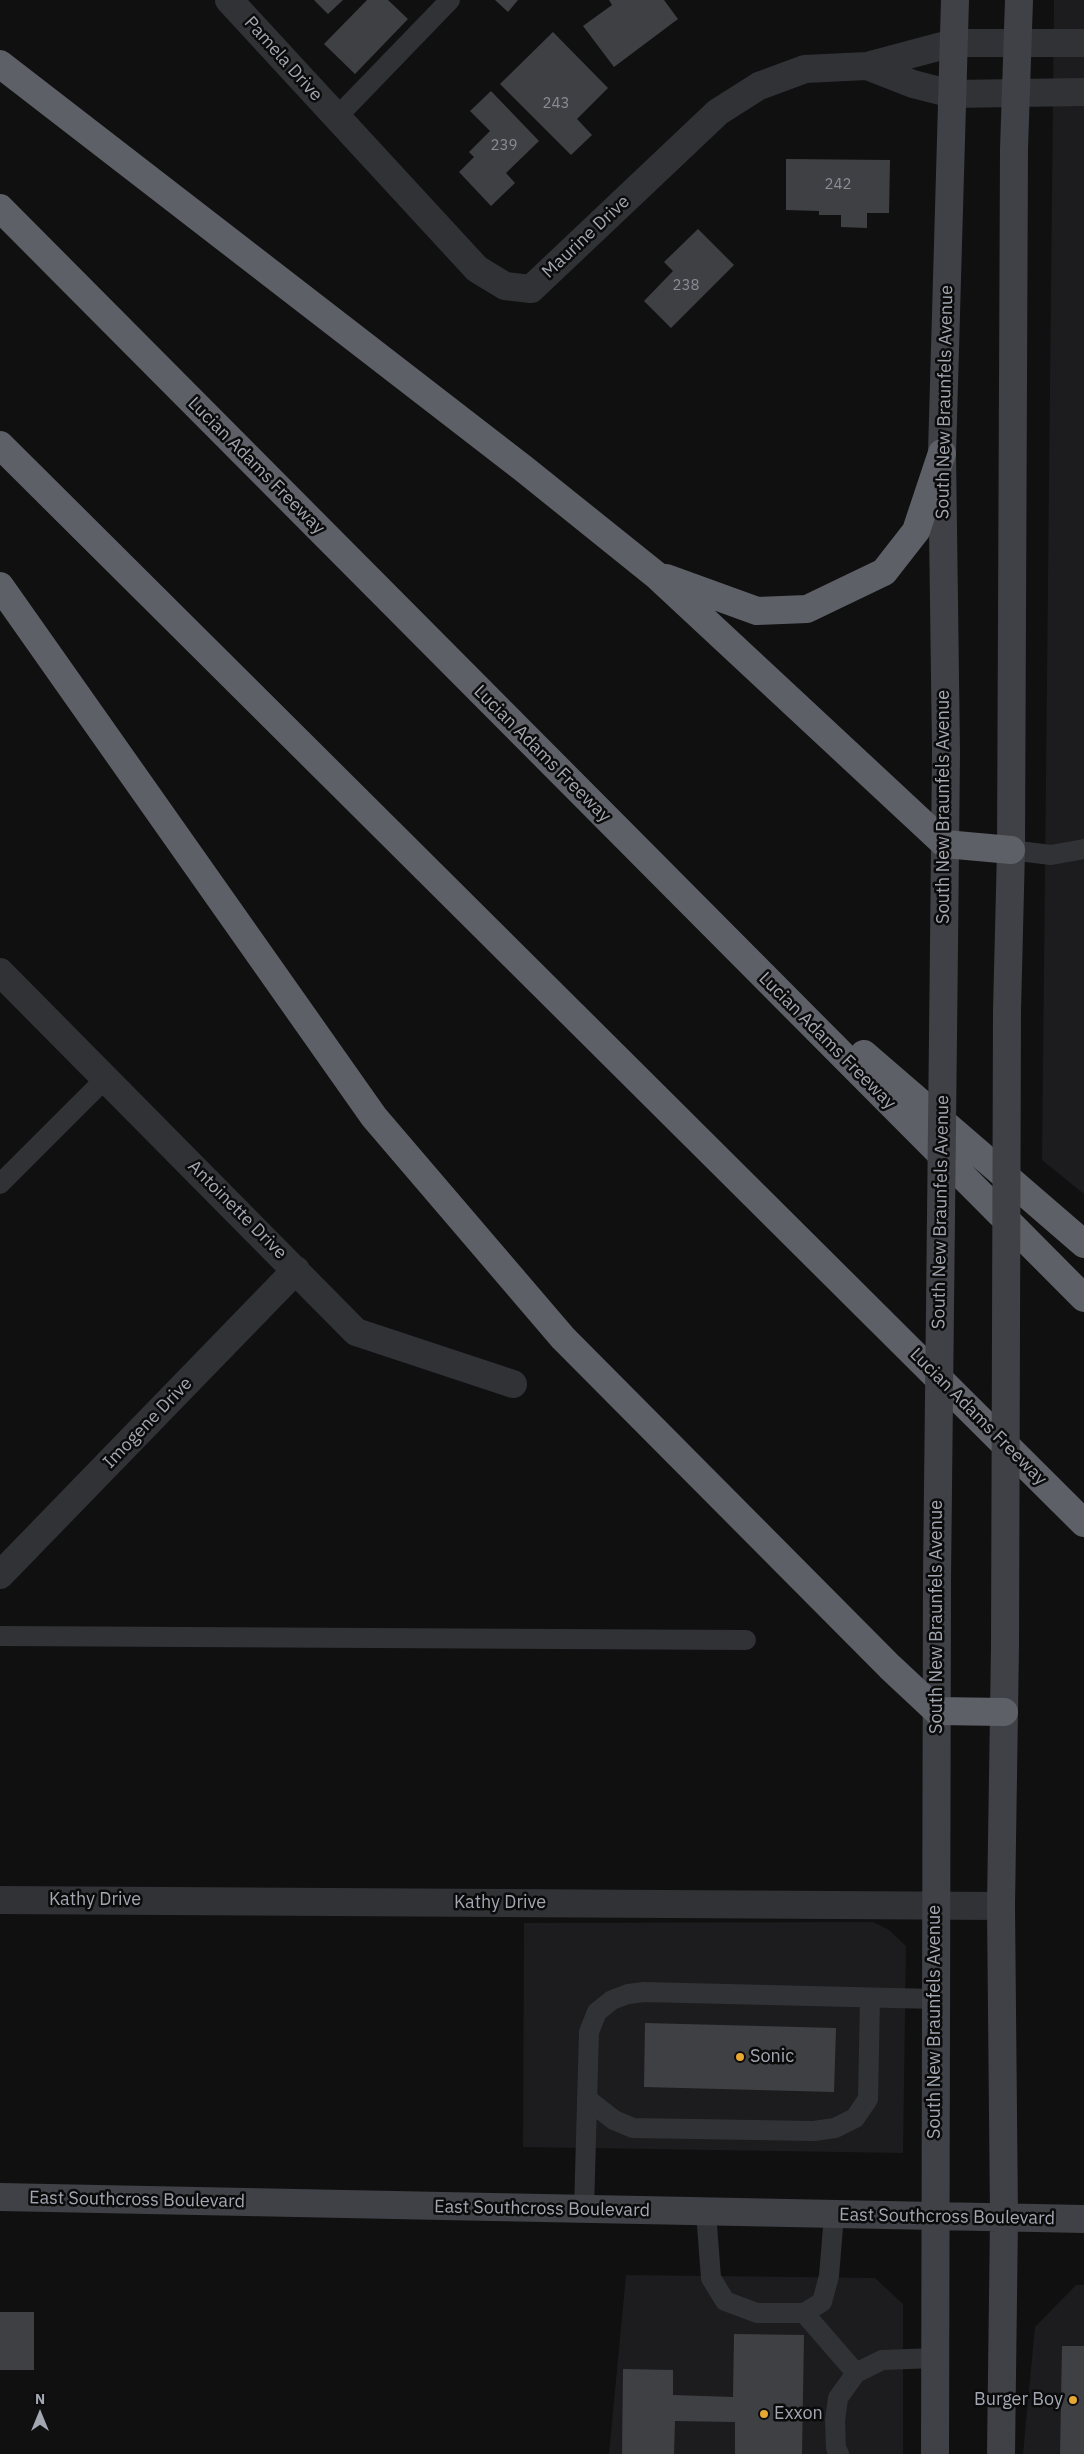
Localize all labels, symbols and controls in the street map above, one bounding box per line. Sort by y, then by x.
street label: Pamela Drive [239,12,327,106]
house number: 243 [543,95,569,113]
house number: 239 [491,137,517,155]
house number: 242 [825,176,851,194]
street label: Maurine Drive [538,191,634,283]
house number: 238 [673,277,699,295]
street label: South New Braunfels Avenue [932,285,958,519]
street label: Lucian Adams Freeway [183,393,329,539]
street label: Lucian Adams Freeway [469,681,615,827]
street label: South New Braunfels Avenue [933,690,955,924]
street label: Lucian Adams Freeway [754,968,900,1114]
street label: South New Braunfels Avenue [928,1095,954,1329]
street label: Antoinette Drive [183,1156,291,1264]
street label: Lucian Adams Freeway [905,1344,1051,1490]
street label: Imogene Drive [99,1373,197,1473]
street label: South New Braunfels Avenue [926,1500,948,1734]
street label: Kathy Drive [49,1889,141,1911]
street label: Kathy Drive [454,1892,546,1914]
street label: South New Braunfels Avenue [924,1905,946,2139]
place label: Sonic [750,2046,794,2068]
marker: Sonic [734,2051,746,2063]
street label: East Southcross Boulevard [29,2187,245,2213]
street label: East Southcross Boulevard [434,2196,650,2222]
street label: East Southcross Boulevard [839,2204,1055,2230]
north arrow [15,2389,65,2439]
place label: Burger Boy [974,2389,1063,2411]
text: N [35,2390,45,2408]
marker: Burger Boy [1067,2394,1079,2406]
place label: Exxon [774,2403,823,2425]
marker: Exxon [758,2408,770,2420]

